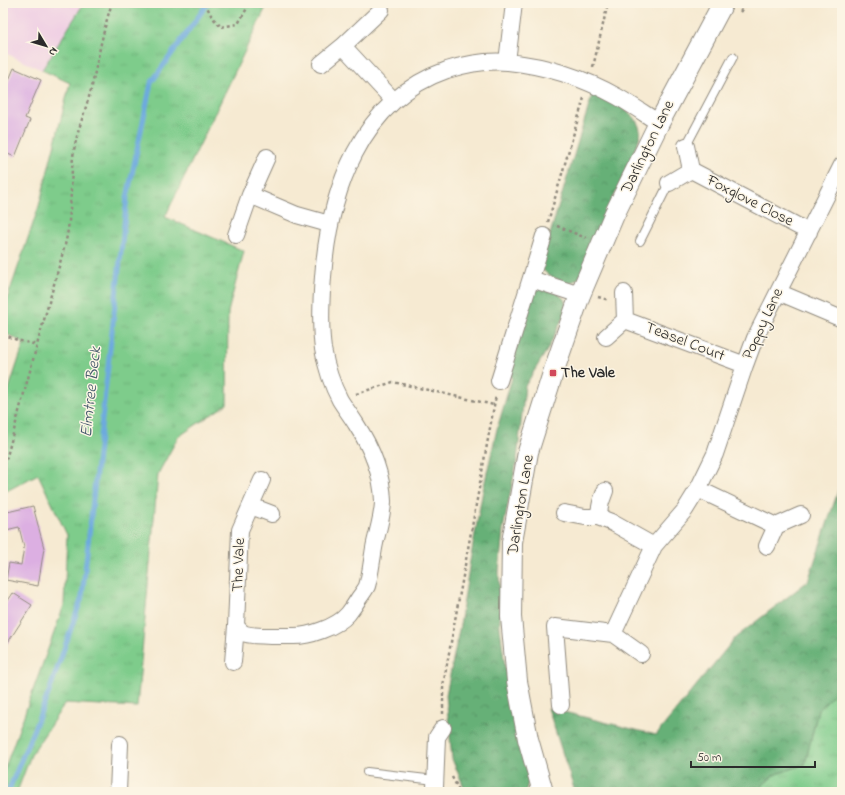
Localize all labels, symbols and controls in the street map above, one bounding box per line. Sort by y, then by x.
north arrow [26,26,66,66]
text: N [44,44,62,59]
street label: Darlington Lane [615,96,681,199]
street label: Foxglove Close [701,168,798,234]
street label: Poppy Lane [736,283,790,364]
street label: Teasel Court [642,316,729,368]
water label: Elmtree Beck [74,344,108,438]
place label: The Vale [561,361,616,385]
marker: The Vale [548,368,558,378]
street label: Darlington Lane [501,452,541,558]
street label: The Vale [226,537,252,592]
scale bar [691,743,815,769]
text: 50 m [697,749,721,767]

